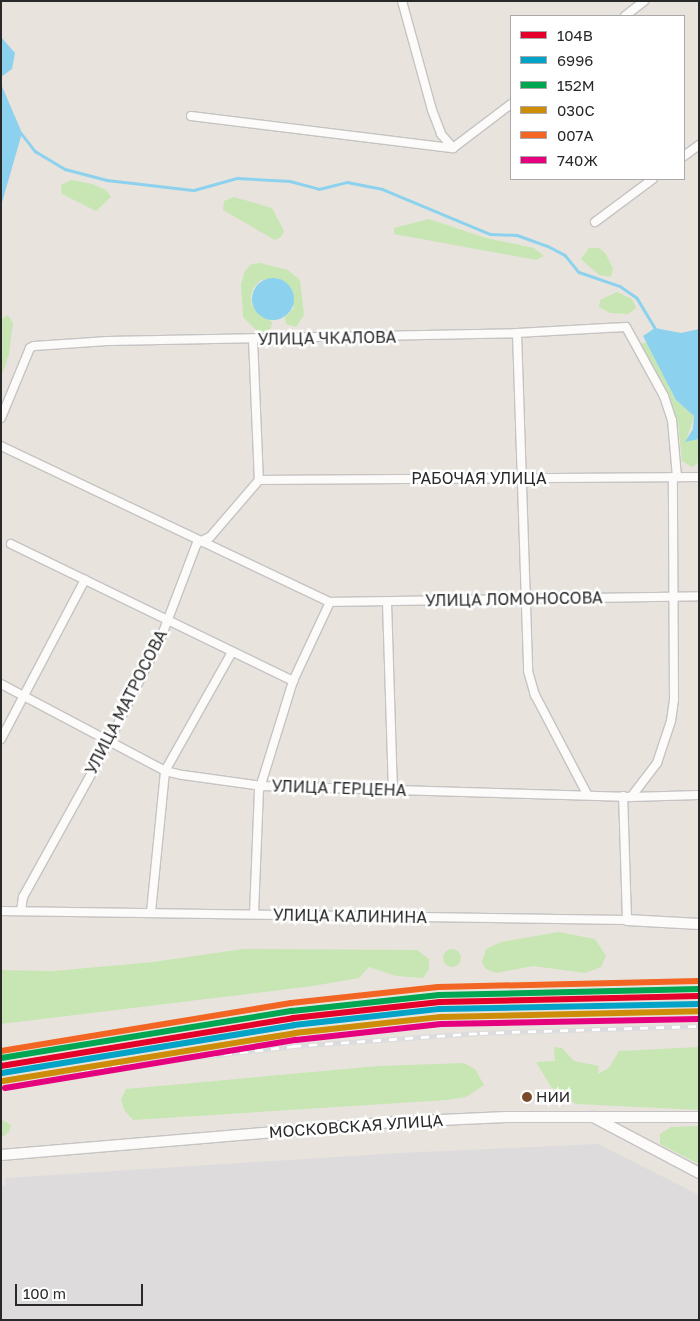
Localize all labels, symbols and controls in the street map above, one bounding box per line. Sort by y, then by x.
legend [510,15,685,180]
text: 104В [557,26,593,44]
text: 6996 [557,51,593,69]
text: 152М [557,76,595,94]
text: 030C [557,101,595,119]
text: 007А [557,126,594,144]
text: 740Ж [557,151,598,169]
street label: УЛИЦА ЧКАЛОВА [258,327,396,349]
street label: РАБОЧАЯ УЛИЦА [411,468,547,488]
street label: УЛИЦА ЛОМОНОСОВА [425,588,603,610]
street label: УЛИЦА МАТРОСОВА [81,626,171,778]
street label: УЛИЦА ГЕРЦЕНА [271,776,407,800]
street label: УЛИЦА КАЛИНИНА [273,905,427,927]
place label: НИИ [536,1088,570,1106]
marker: НИИ [522,1092,532,1102]
street label: МОСКОВСКАЯ УЛИЦА [268,1110,444,1142]
scale bar [18,1274,145,1306]
text: 100 m [23,1284,66,1302]

